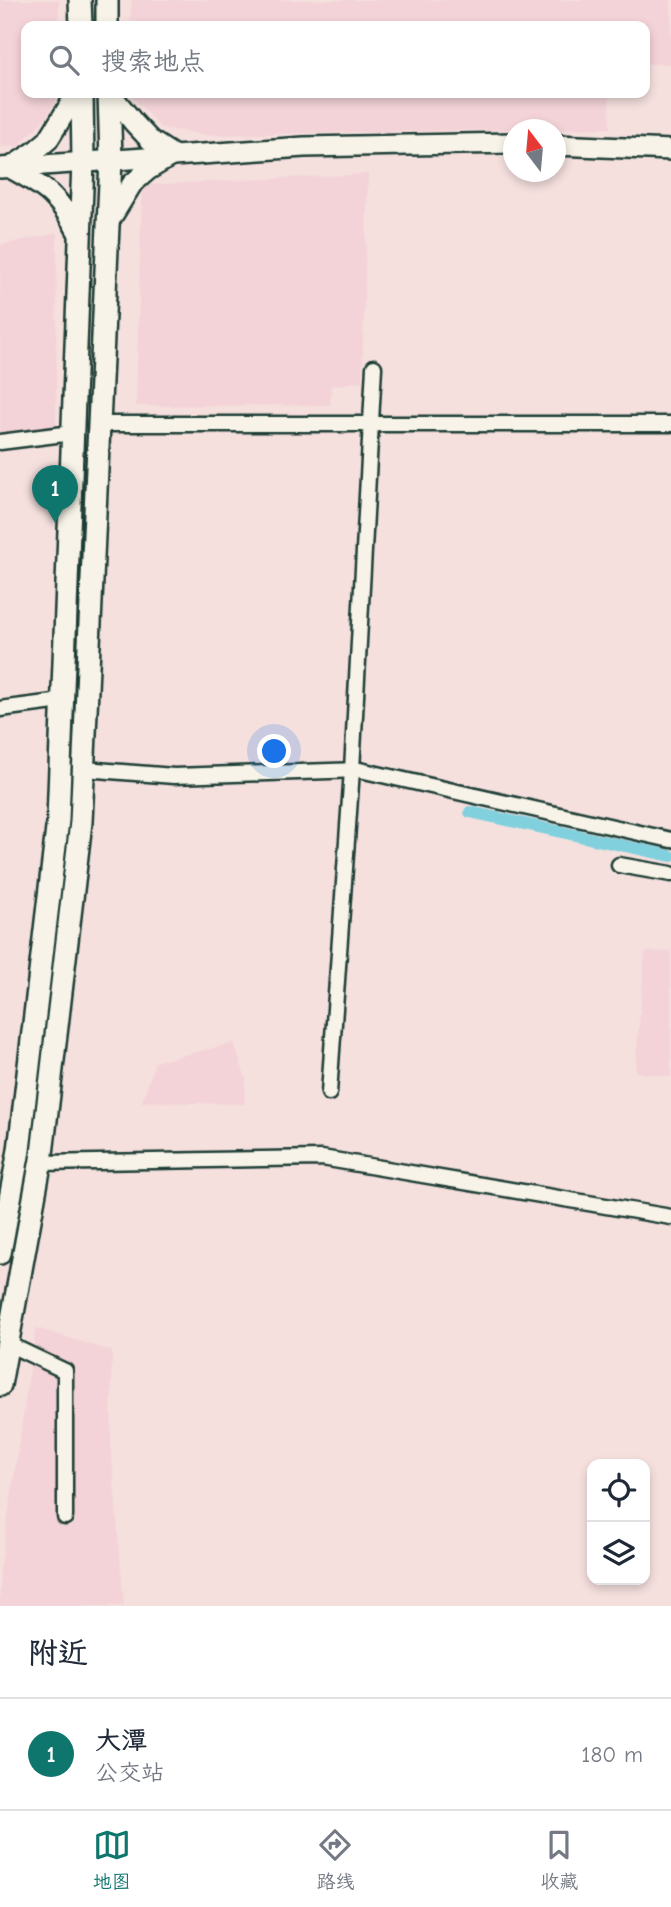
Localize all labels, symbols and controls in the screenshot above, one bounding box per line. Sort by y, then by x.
search box [21,21,650,98]
icon: search [45,41,83,79]
text: 搜索地点 [101,47,205,77]
north arrow [503,119,566,182]
pin: 1 [32,465,78,523]
your location [257,734,291,768]
map controls [587,1459,650,1585]
button: locate [587,1459,650,1522]
button: layers [587,1522,650,1585]
text: 附近 [28,1636,88,1671]
text: 大潭 [95,1726,147,1756]
text: 1 [46,1741,56,1768]
text: 180 m [581,1741,643,1768]
text: 公交站 [95,1759,164,1786]
tab: 地图 [93,1826,131,1893]
tab: 路线 [316,1826,354,1893]
tab: 收藏 [540,1826,578,1893]

